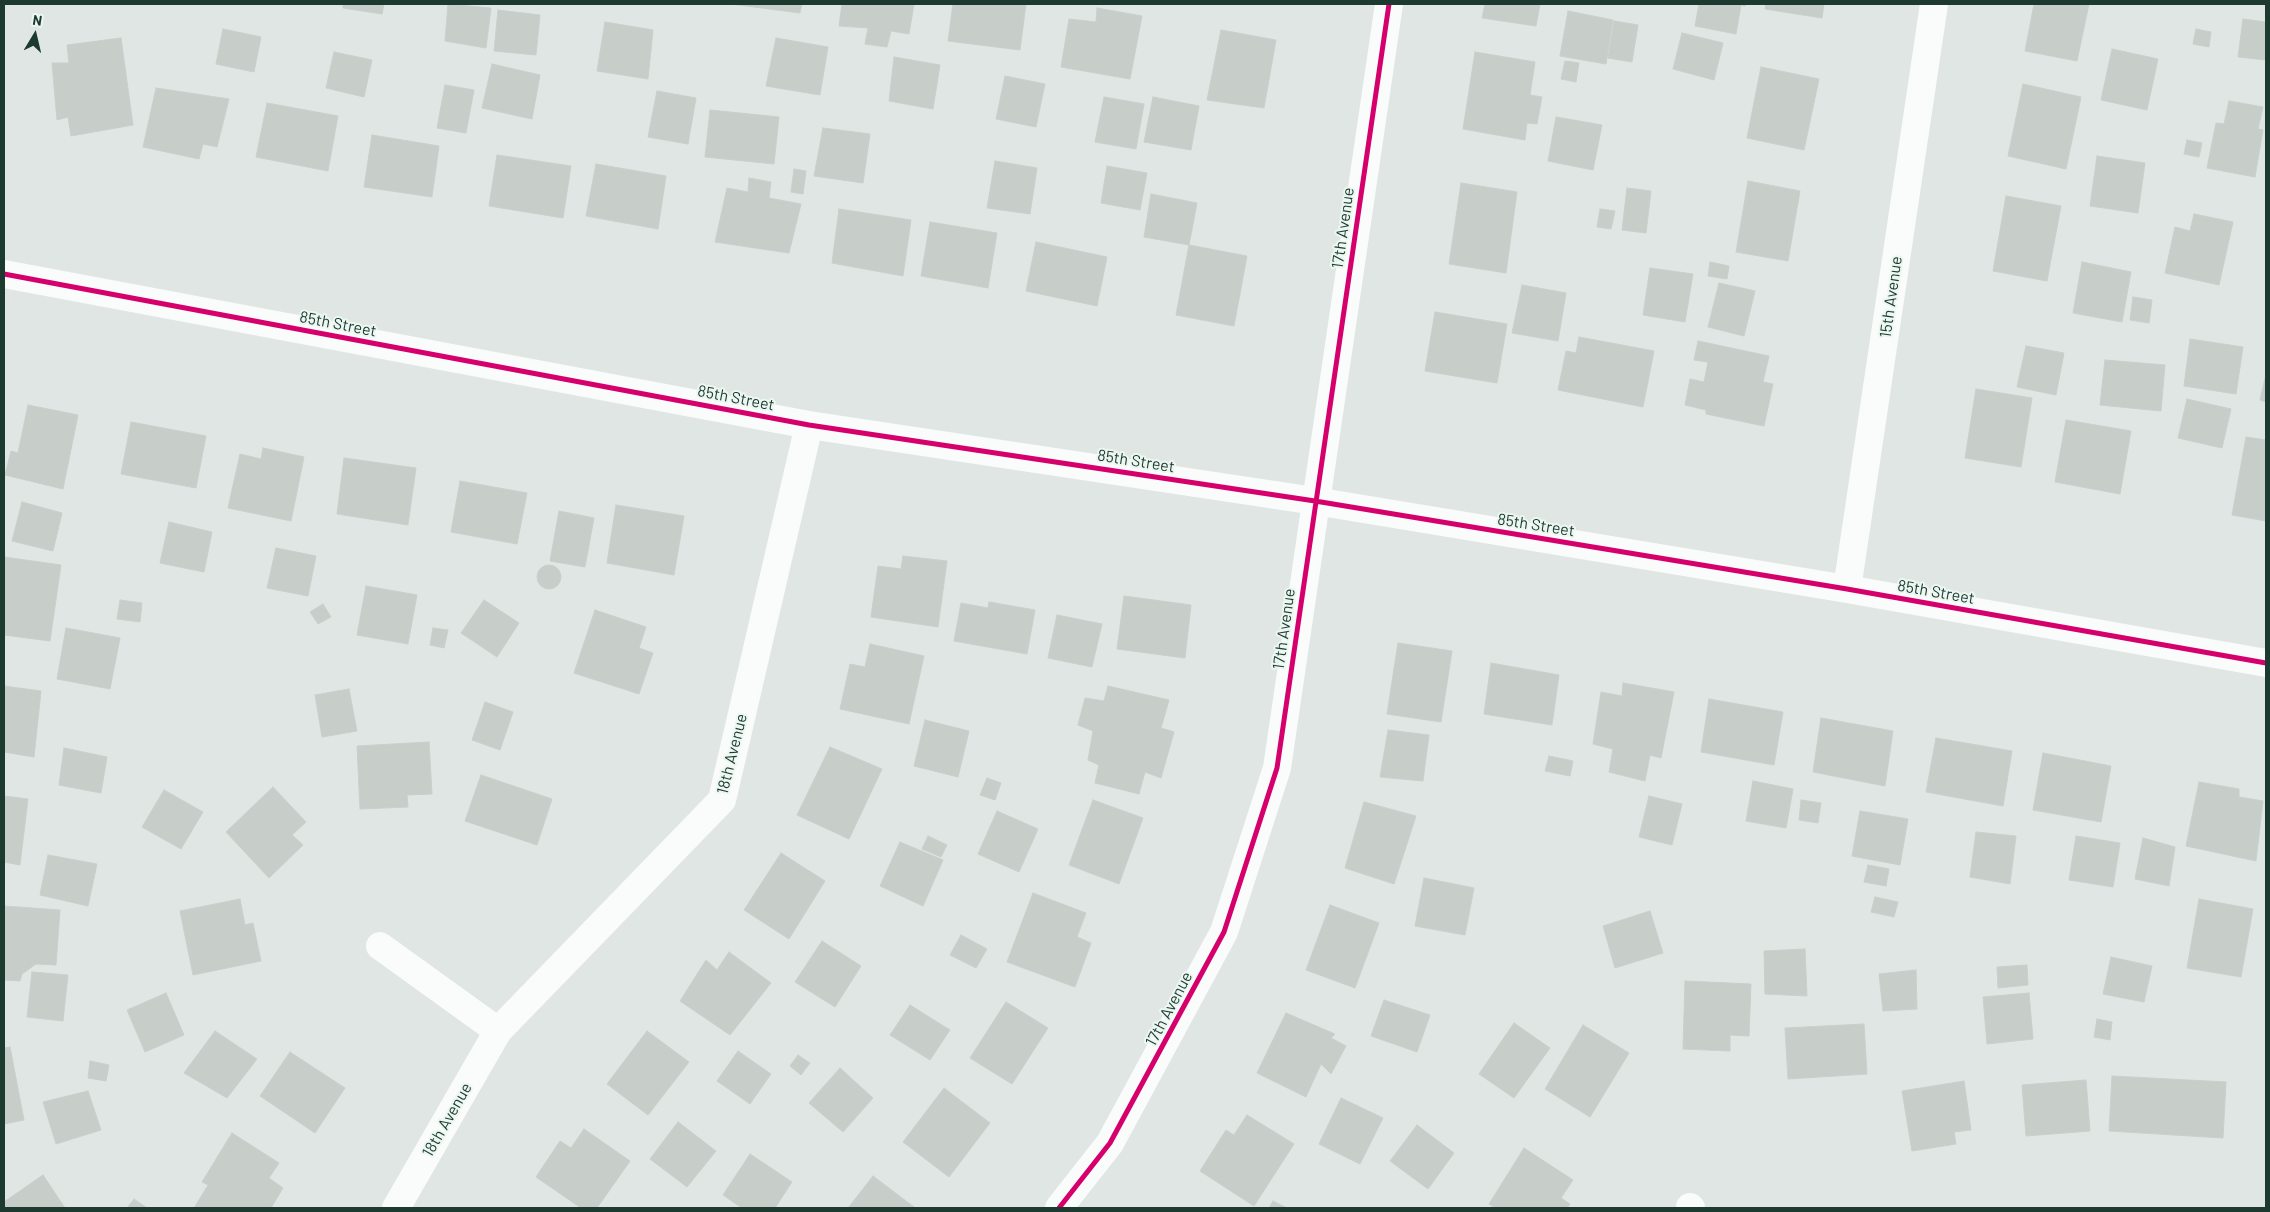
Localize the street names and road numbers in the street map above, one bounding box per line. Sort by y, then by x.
street label: 17th Avenue [1328,186,1358,270]
street label: 15th Avenue [1876,255,1906,339]
street label: 85th Street [298,307,378,341]
street label: 85th Street [696,381,776,415]
street label: 85th Street [1096,445,1176,477]
street label: 85th Street [1496,509,1576,541]
street label: 85th Street [1896,576,1976,608]
street label: 17th Avenue [1269,587,1299,671]
street label: 18th Avenue [713,712,751,796]
street label: 17th Avenue [1141,968,1197,1050]
street label: 18th Avenue [418,1080,476,1160]

